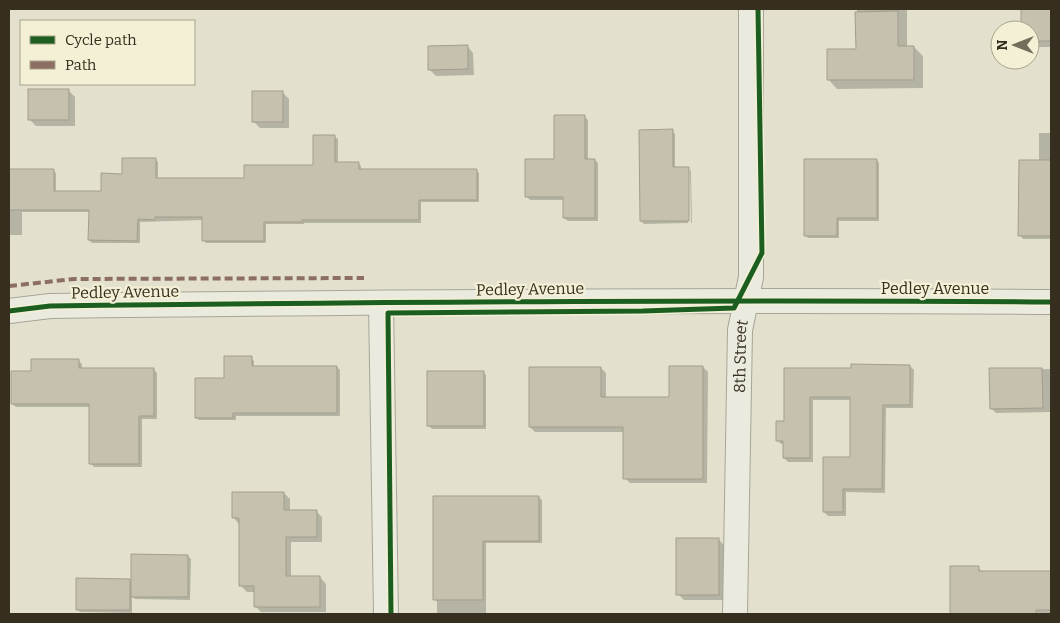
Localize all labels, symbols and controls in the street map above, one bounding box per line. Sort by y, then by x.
legend [20,20,195,85]
north arrow [990,20,1040,70]
text: Cycle path [65,31,137,49]
text: N [994,39,1011,50]
text: Path [65,56,97,74]
street label: Pedley Avenue [476,279,584,299]
street label: Pedley Avenue [881,279,989,298]
street label: Pedley Avenue [71,282,179,302]
street label: 8th Street [729,317,752,393]

